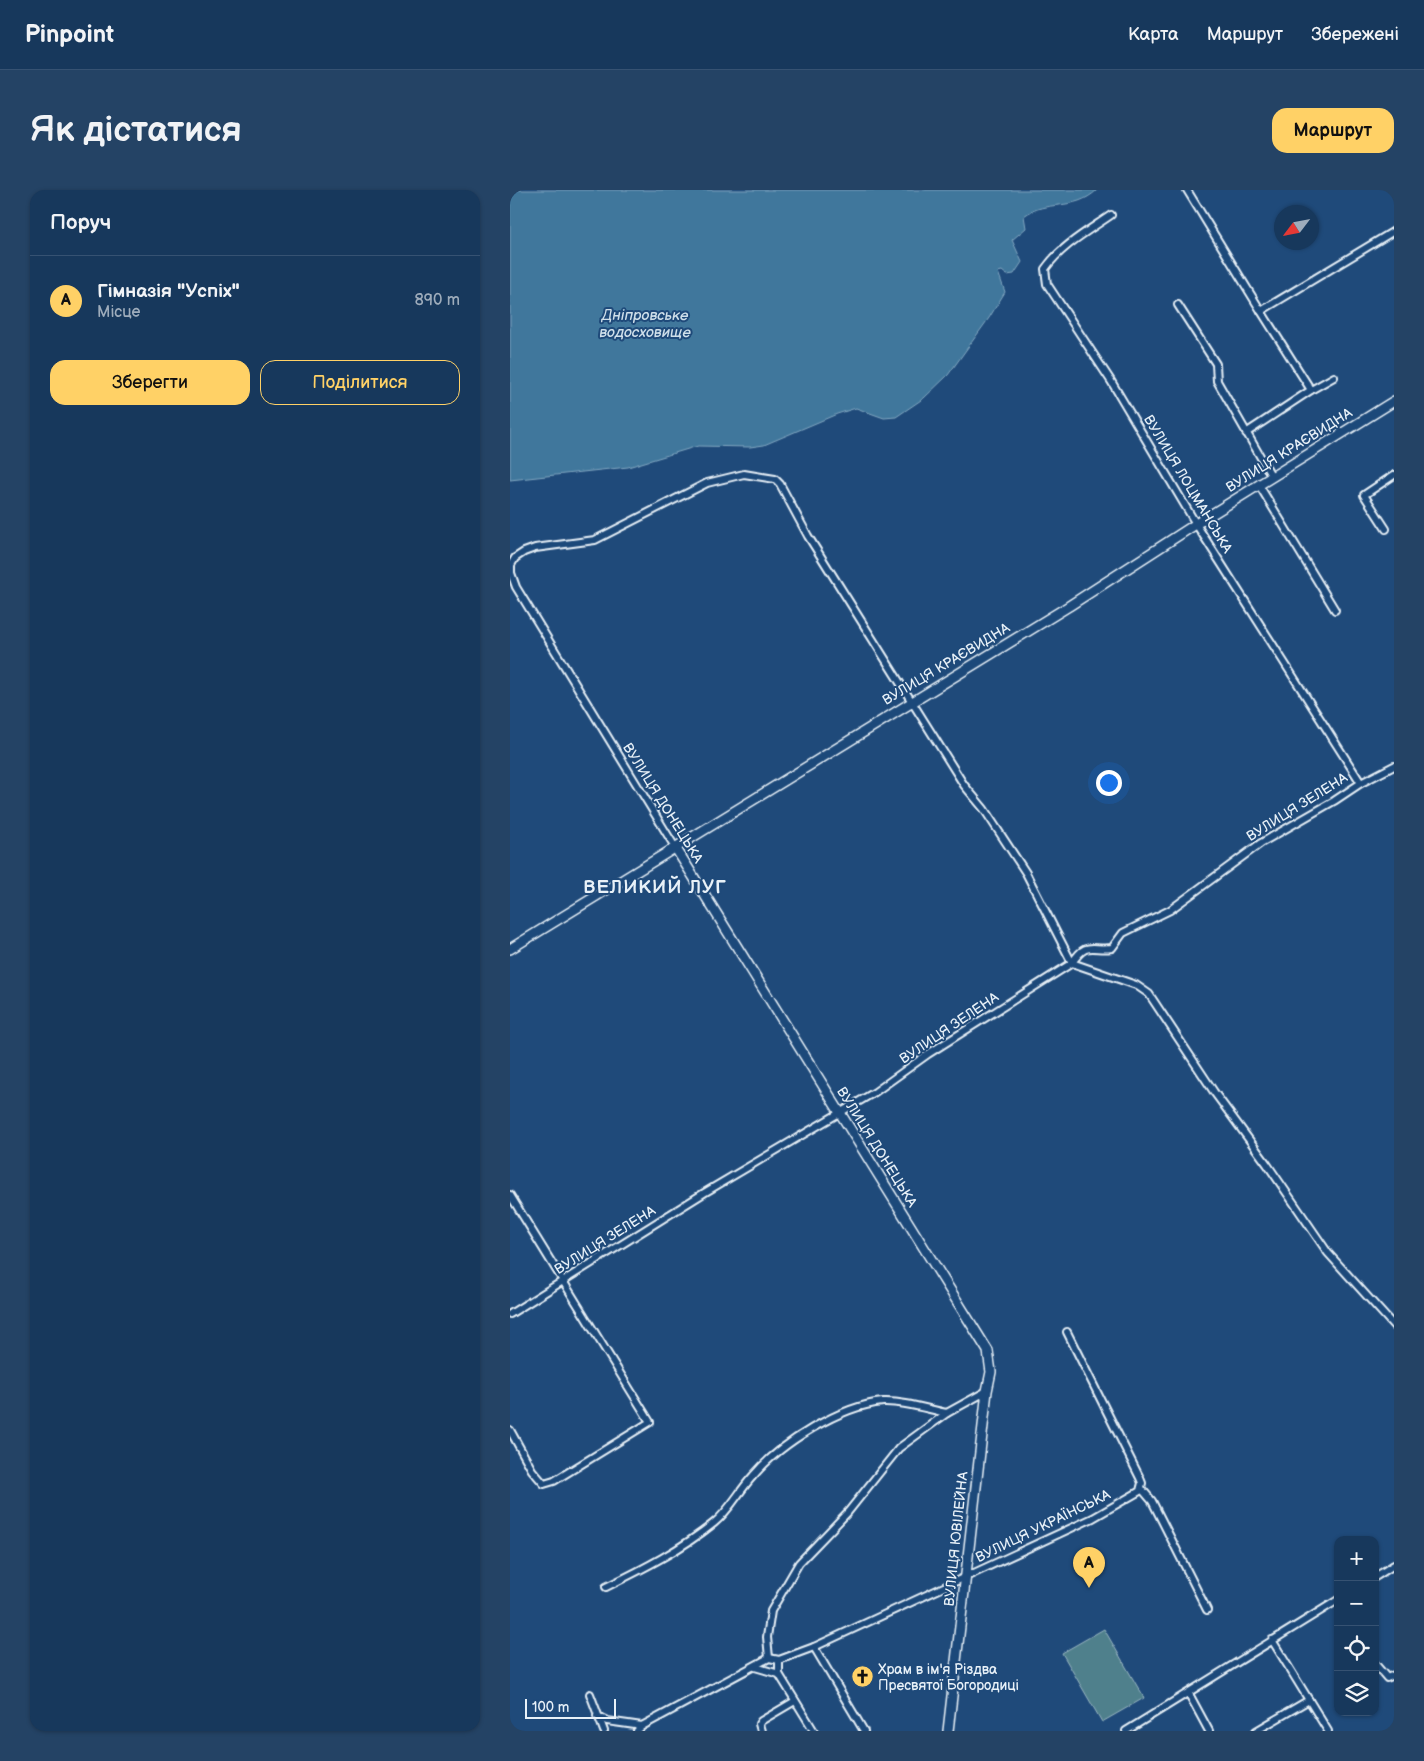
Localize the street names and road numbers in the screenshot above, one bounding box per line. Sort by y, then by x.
street label: ВУЛИЦЯ КРАЄВИДНА [1223,404,1356,496]
street label: ВУЛИЦЯ ЛОЦМАНСЬКА [1140,412,1236,557]
street label: ВУЛИЦЯ КРАЄВИДНА [879,619,1013,709]
street label: ВУЛИЦЯ ДОНЕЦЬКА [619,740,707,867]
street label: ВУЛИЦЯ ЗЕЛЕНА [1243,769,1351,845]
street label: ВУЛИЦЯ ЗЕЛЕНА [896,988,1002,1067]
street label: ВУЛИЦЯ ДОНЕЦЬКА [833,1084,921,1211]
street label: ВУЛИЦЯ ЗЕЛЕНА [551,1202,659,1278]
street label: ВУЛИЦЯ ЮВІЛЕЙНА [940,1470,972,1607]
street label: ВУЛИЦЯ УКРАЇНСЬКА [973,1486,1114,1566]

